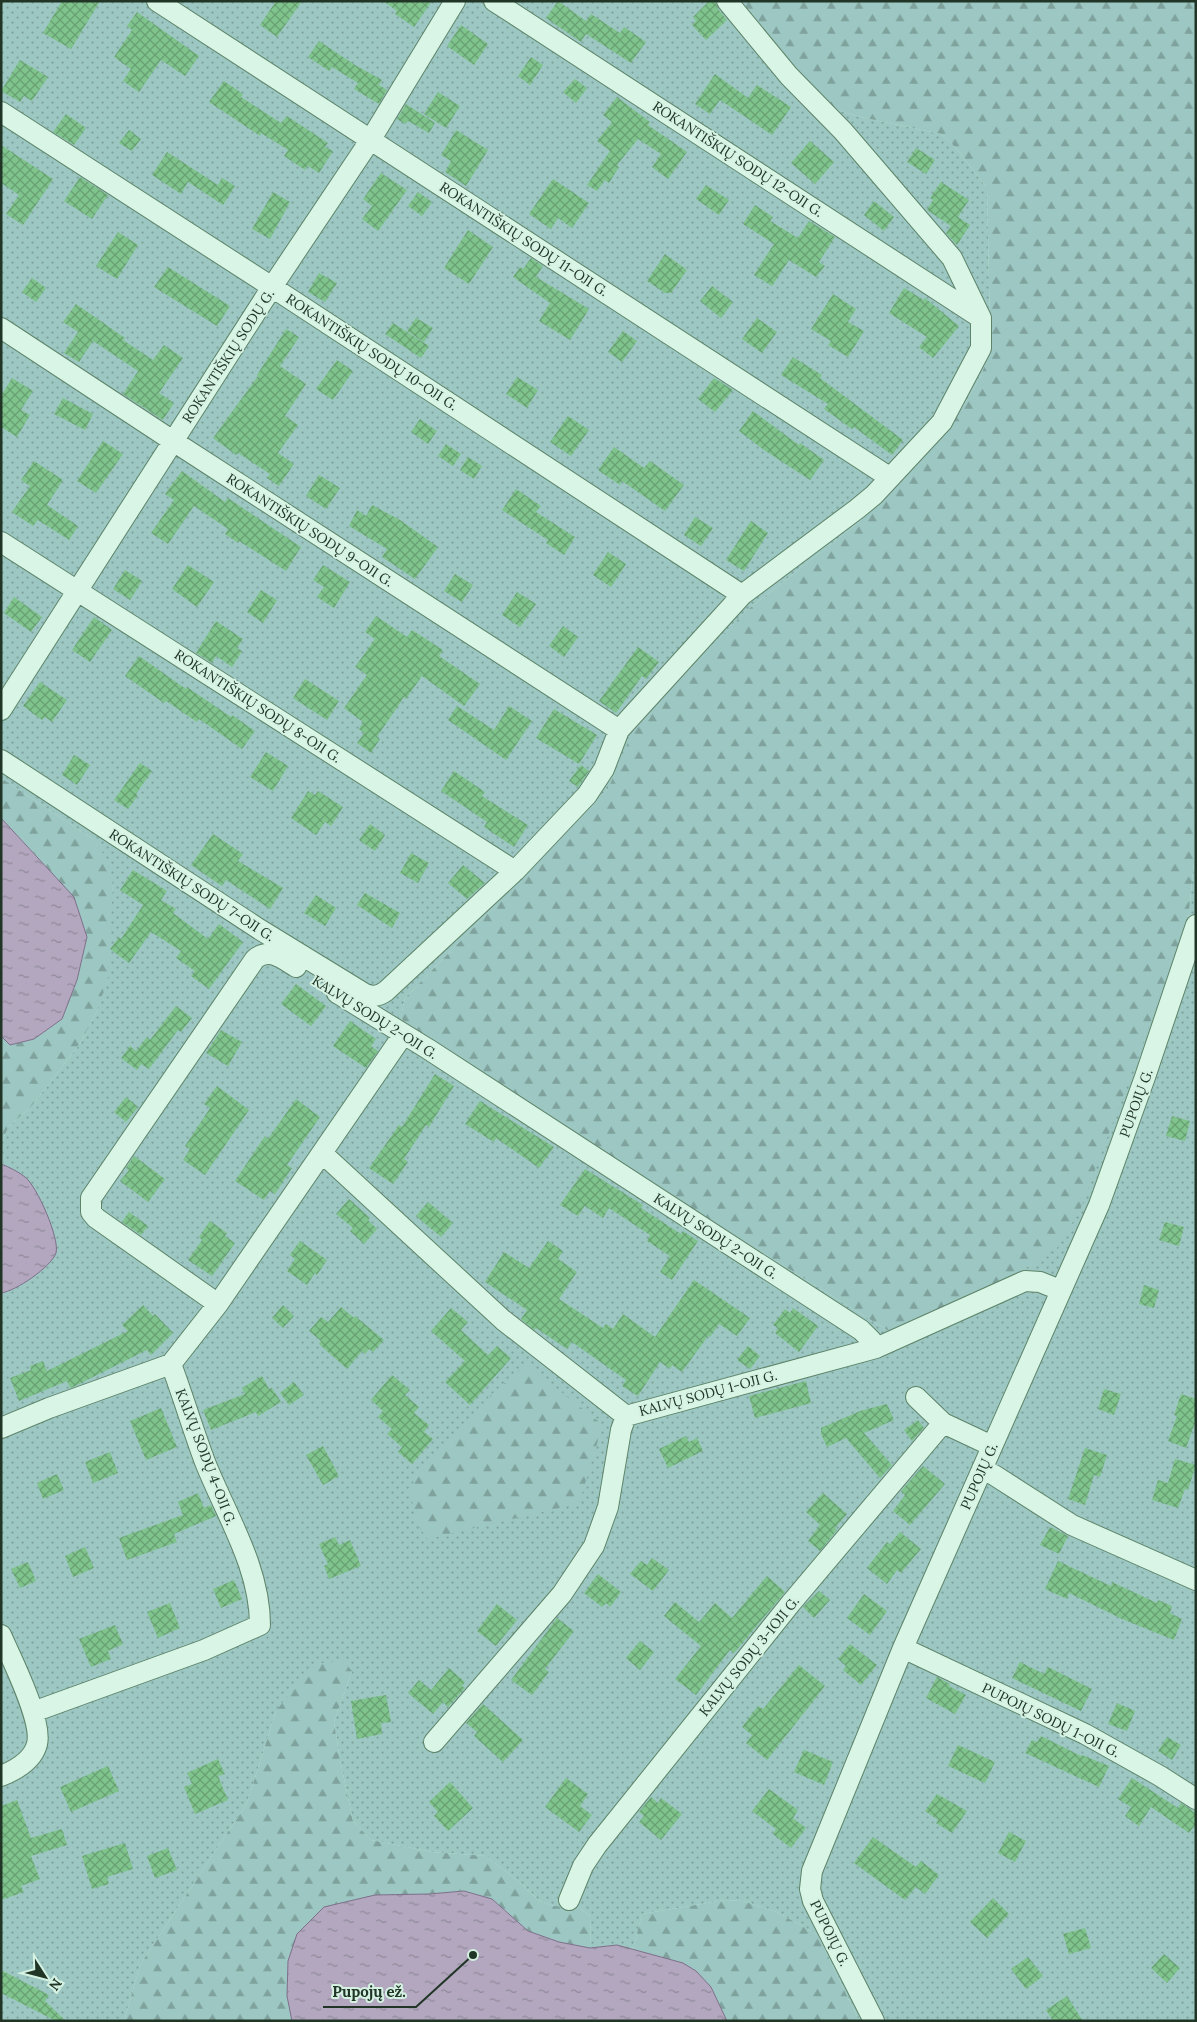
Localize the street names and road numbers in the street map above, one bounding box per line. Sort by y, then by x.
street label: ROKANTIŠKIŲ SODŲ 12-OJI G. [649,97,827,221]
street label: ROKANTIŠKIŲ SODŲ 11-OJI G. [436,178,612,300]
street label: ROKANTIŠKIŲ SODŲ G. [178,286,278,426]
street label: ROKANTIŠKIŲ SODŲ 10-OJI G. [283,290,461,414]
street label: ROKANTIŠKIŲ SODŲ 9-OJI G. [223,469,397,591]
street label: ROKANTIŠKIŲ SODŲ 8-OJI G. [171,645,345,767]
street label: ROKANTIŠKIŲ SODŲ 7-OJI G. [106,825,278,945]
street label: KALVŲ SODŲ 2-OJI G. [309,971,441,1063]
street label: PUPOJŲ G. [1115,1066,1157,1140]
street label: KALVŲ SODŲ 2-OJI G. [650,1189,782,1283]
street label: KALVŲ SODŲ 1-OJI G. [637,1366,779,1420]
street label: KALVŲ SODŲ 4-OJI G. [172,1386,240,1528]
street label: PUPOJŲ G. [956,1440,1002,1512]
street label: KALVŲ SODŲ 3-IOJI G. [695,1592,803,1720]
street label: PUPOJŲ SODŲ 1-OJI G. [979,1679,1123,1761]
street label: PUPOJŲ G. [806,1897,854,1969]

